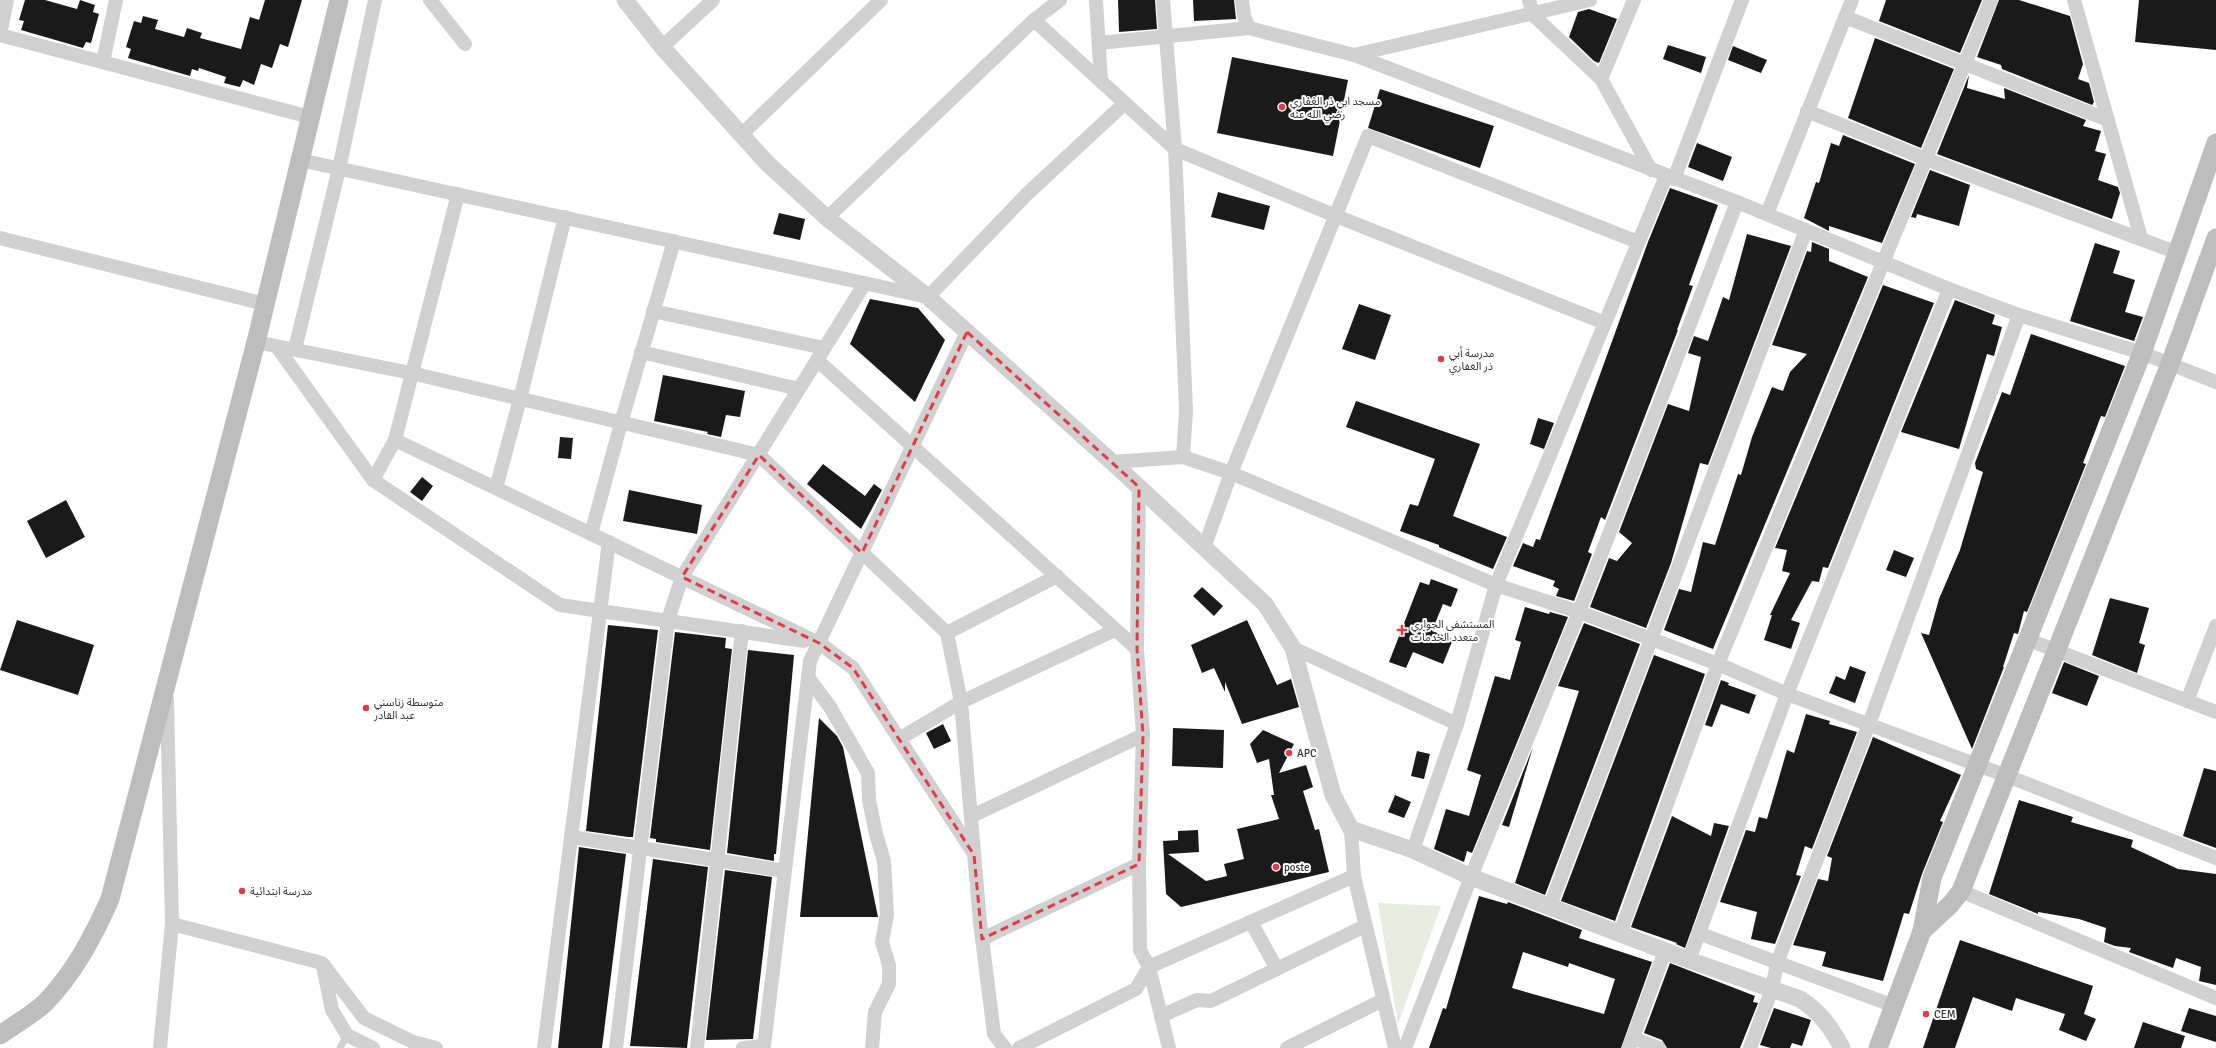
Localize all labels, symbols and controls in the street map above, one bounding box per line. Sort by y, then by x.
place label: مسجد ابي ذر الغفاري رضي الله عنه [1290,95,1381,123]
marker: مسجد ابي ذر الغفاري رضي الله عنه [1277,102,1287,112]
place label: مدرسة أبي ذر الغفاري [1449,346,1495,375]
marker: مدرسة أبي ذر الغفاري [1436,354,1446,364]
place label: المستشفى الجواري متعدد الخدمات [1411,618,1494,644]
marker: المستشفى الجواري متعدد الخدمات [1396,624,1408,636]
place label: متوسطة زناسني عبد القادر [373,696,444,722]
marker: متوسطة زناسني عبد القادر [361,703,371,713]
place label: APC [1297,747,1317,760]
marker: APC [1284,748,1294,758]
place label: poste [1284,861,1310,874]
marker: poste [1271,862,1281,872]
place label: مدرسة ابتدائية [250,885,313,898]
marker: مدرسة ابتدائية [237,886,247,896]
place label: CEM [1934,1008,1956,1021]
marker: CEM [1921,1009,1931,1019]

